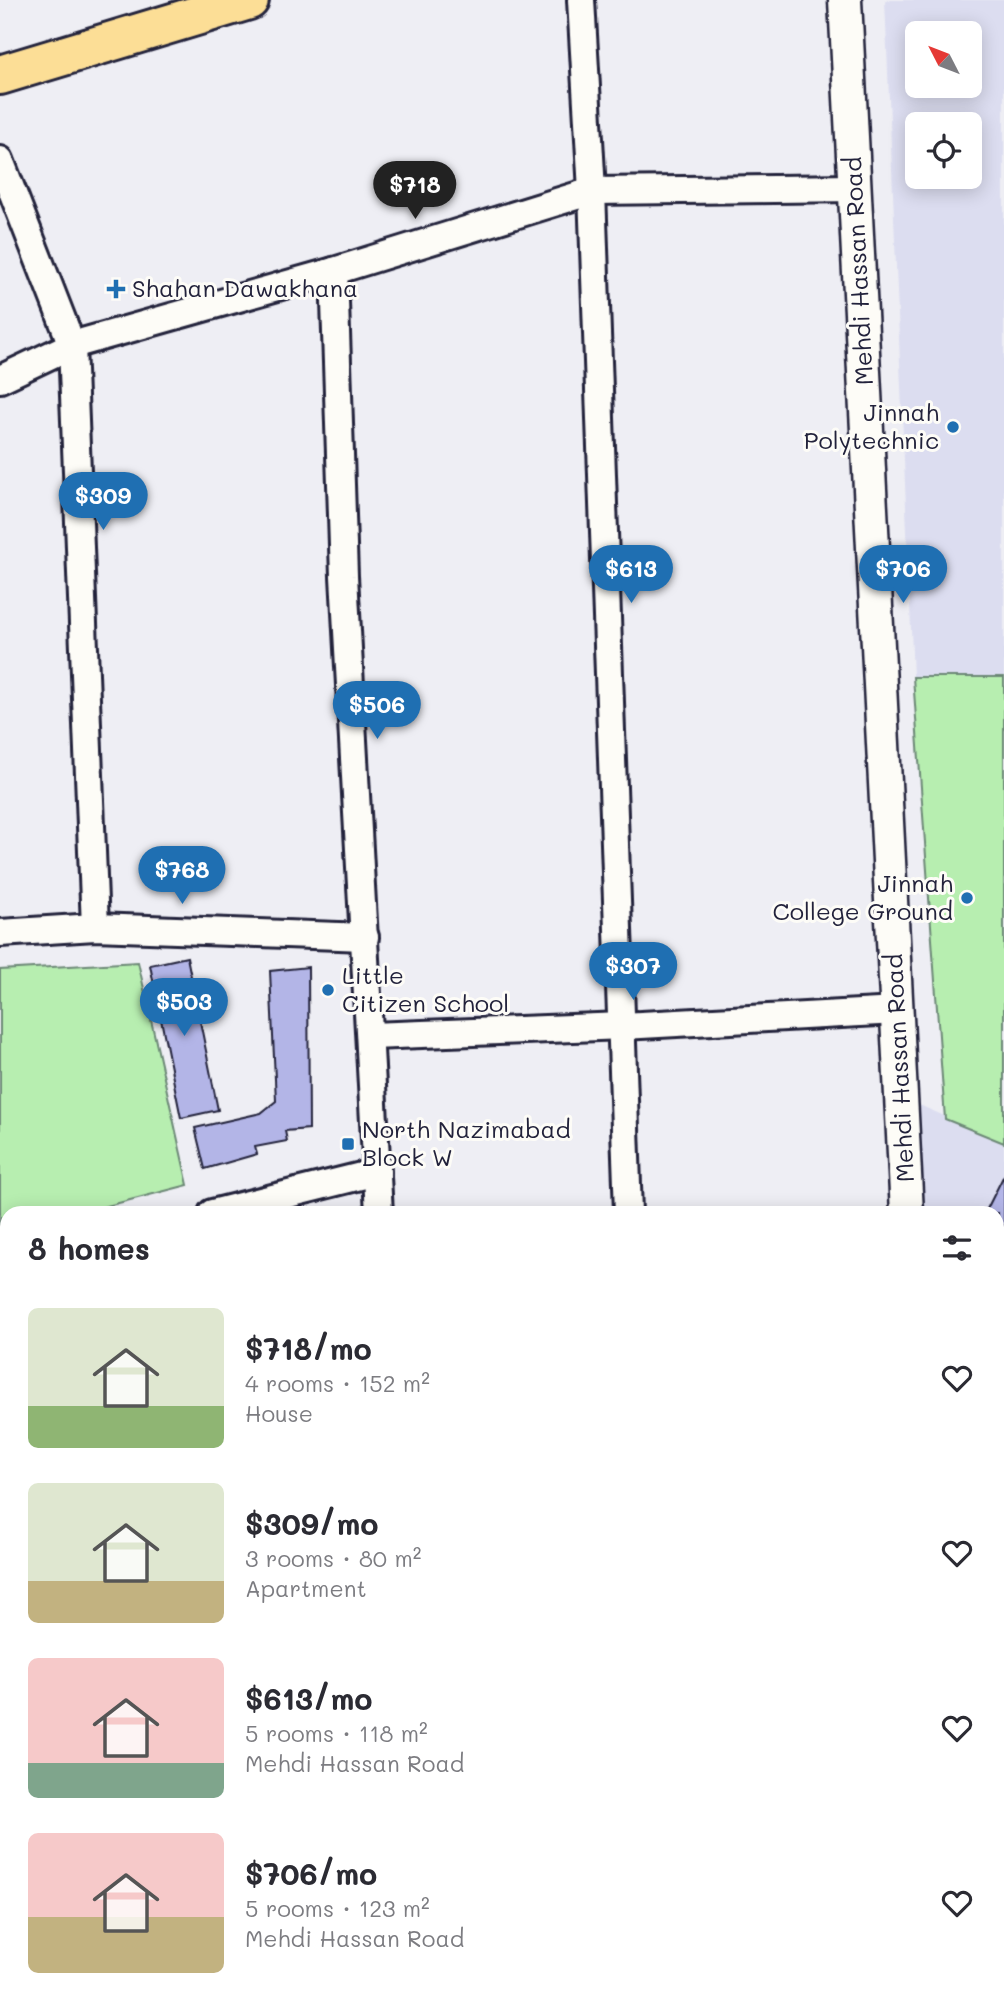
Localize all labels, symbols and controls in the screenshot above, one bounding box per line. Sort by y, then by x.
north arrow [905,21,982,98]
map controls [905,21,982,189]
button: locate [905,112,982,189]
street label: Mehdi Hassan Road [836,156,879,386]
pin: $718 [374,162,456,221]
text: $718 [389,169,441,199]
place label: Shahan Dawakhana [132,272,358,303]
marker: Shahan Dawakhana [106,279,126,299]
place label: Jinnah Polytechnic [804,396,939,455]
marker: Jinnah Polytechnic [945,419,961,435]
pin: $309 [62,472,144,532]
text: $309 [75,480,131,510]
pin: $613 [590,546,672,605]
pin: $706 [862,546,944,605]
text: $613 [605,553,657,583]
text: $706 [875,553,931,583]
pin: $506 [336,682,418,741]
text: $506 [349,689,405,719]
pin: $768 [141,846,223,906]
text: $768 [154,854,210,884]
place label: Jinnah College Ground [773,867,953,926]
marker: Jinnah College Ground [959,890,975,906]
pin: $307 [592,942,674,1002]
text: $307 [605,950,661,980]
street label: Mehdi Hassan Road [877,953,920,1183]
place label: Little Citizen School [342,959,509,1018]
pin: $503 [143,978,225,1038]
marker: Little Citizen School [320,982,336,998]
text: $503 [156,986,212,1016]
place label: North Nazimabad Block W [362,1113,571,1172]
marker: North Nazimabad Block W [340,1136,356,1152]
text: 8 homes [28,1228,150,1268]
icon: filters [938,1229,976,1267]
text: $718/mo [245,1328,372,1368]
icon: home [84,1336,168,1420]
icon: heart [938,1359,976,1397]
text: 4 rooms · 152 m² [245,1368,430,1398]
text: House [245,1398,313,1428]
text: $309/mo [245,1503,378,1543]
icon: home [84,1511,168,1595]
icon: heart [938,1534,976,1572]
text: 3 rooms · 80 m² [245,1543,421,1573]
text: Apartment [245,1573,367,1603]
text: $613/mo [245,1678,373,1718]
icon: home [84,1686,168,1770]
icon: heart [938,1709,976,1747]
text: 5 rooms · 118 m² [245,1718,428,1748]
text: Mehdi Hassan Road [245,1748,464,1778]
text: $706/mo [245,1853,377,1893]
icon: home [84,1861,168,1945]
icon: heart [938,1884,976,1922]
text: 5 rooms · 123 m² [245,1893,430,1923]
text: Mehdi Hassan Road [245,1923,464,1953]

